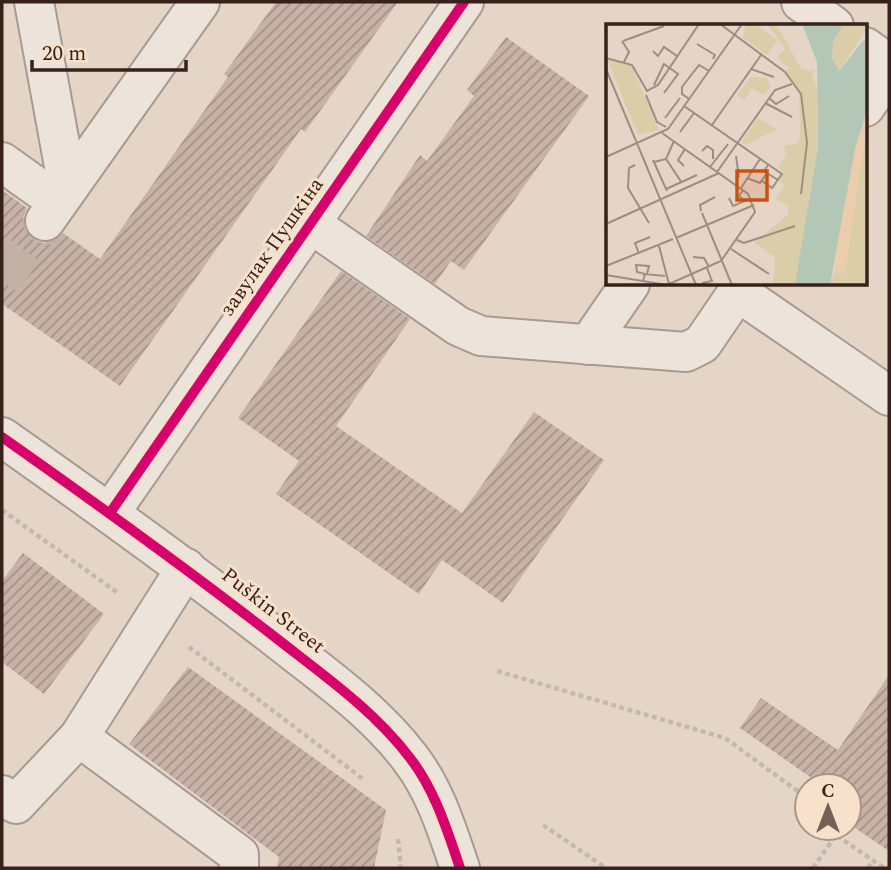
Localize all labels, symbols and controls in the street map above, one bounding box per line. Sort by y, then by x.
inset map [606,24,866,285]
scale bar [32,28,186,72]
text: 20 m [42,38,86,70]
street label: завулак Пушкіна [212,170,332,323]
street label: Puškin Street [214,560,332,662]
north arrow [793,772,863,842]
text: С [821,777,835,806]

